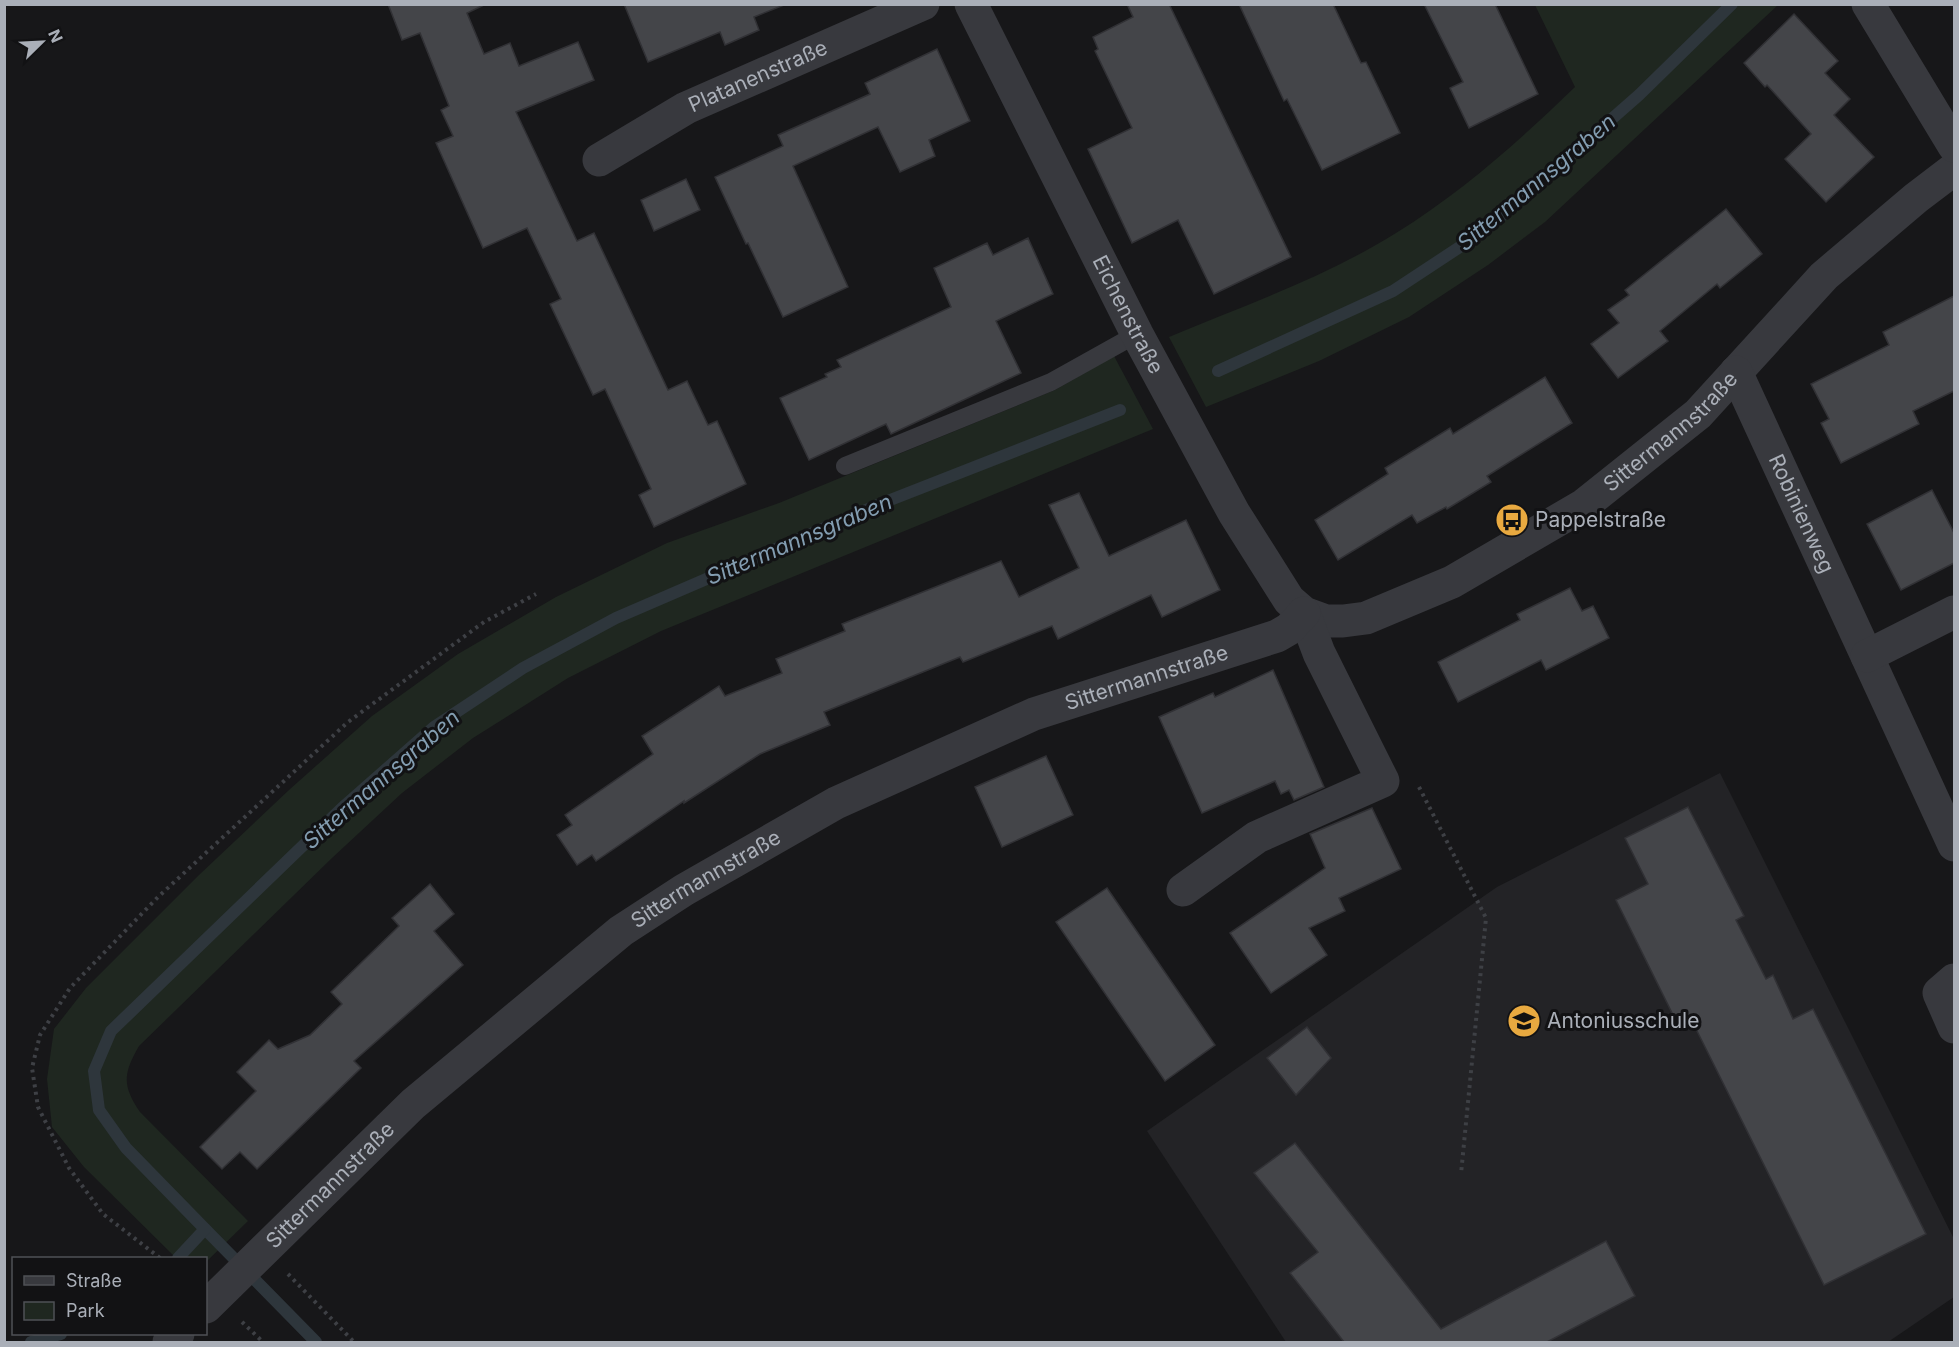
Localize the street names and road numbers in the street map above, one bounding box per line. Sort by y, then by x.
street label: Platanenstraße [685,35,831,117]
street label: Eichenstraße [1088,251,1169,378]
street label: Sittermannstraße [1598,366,1742,497]
street label: Robinienweg [1764,450,1840,577]
street label: Sittermannstraße [1062,640,1231,715]
street label: Sittermannstraße [626,824,785,933]
street label: Sittermannstraße [260,1116,399,1253]

